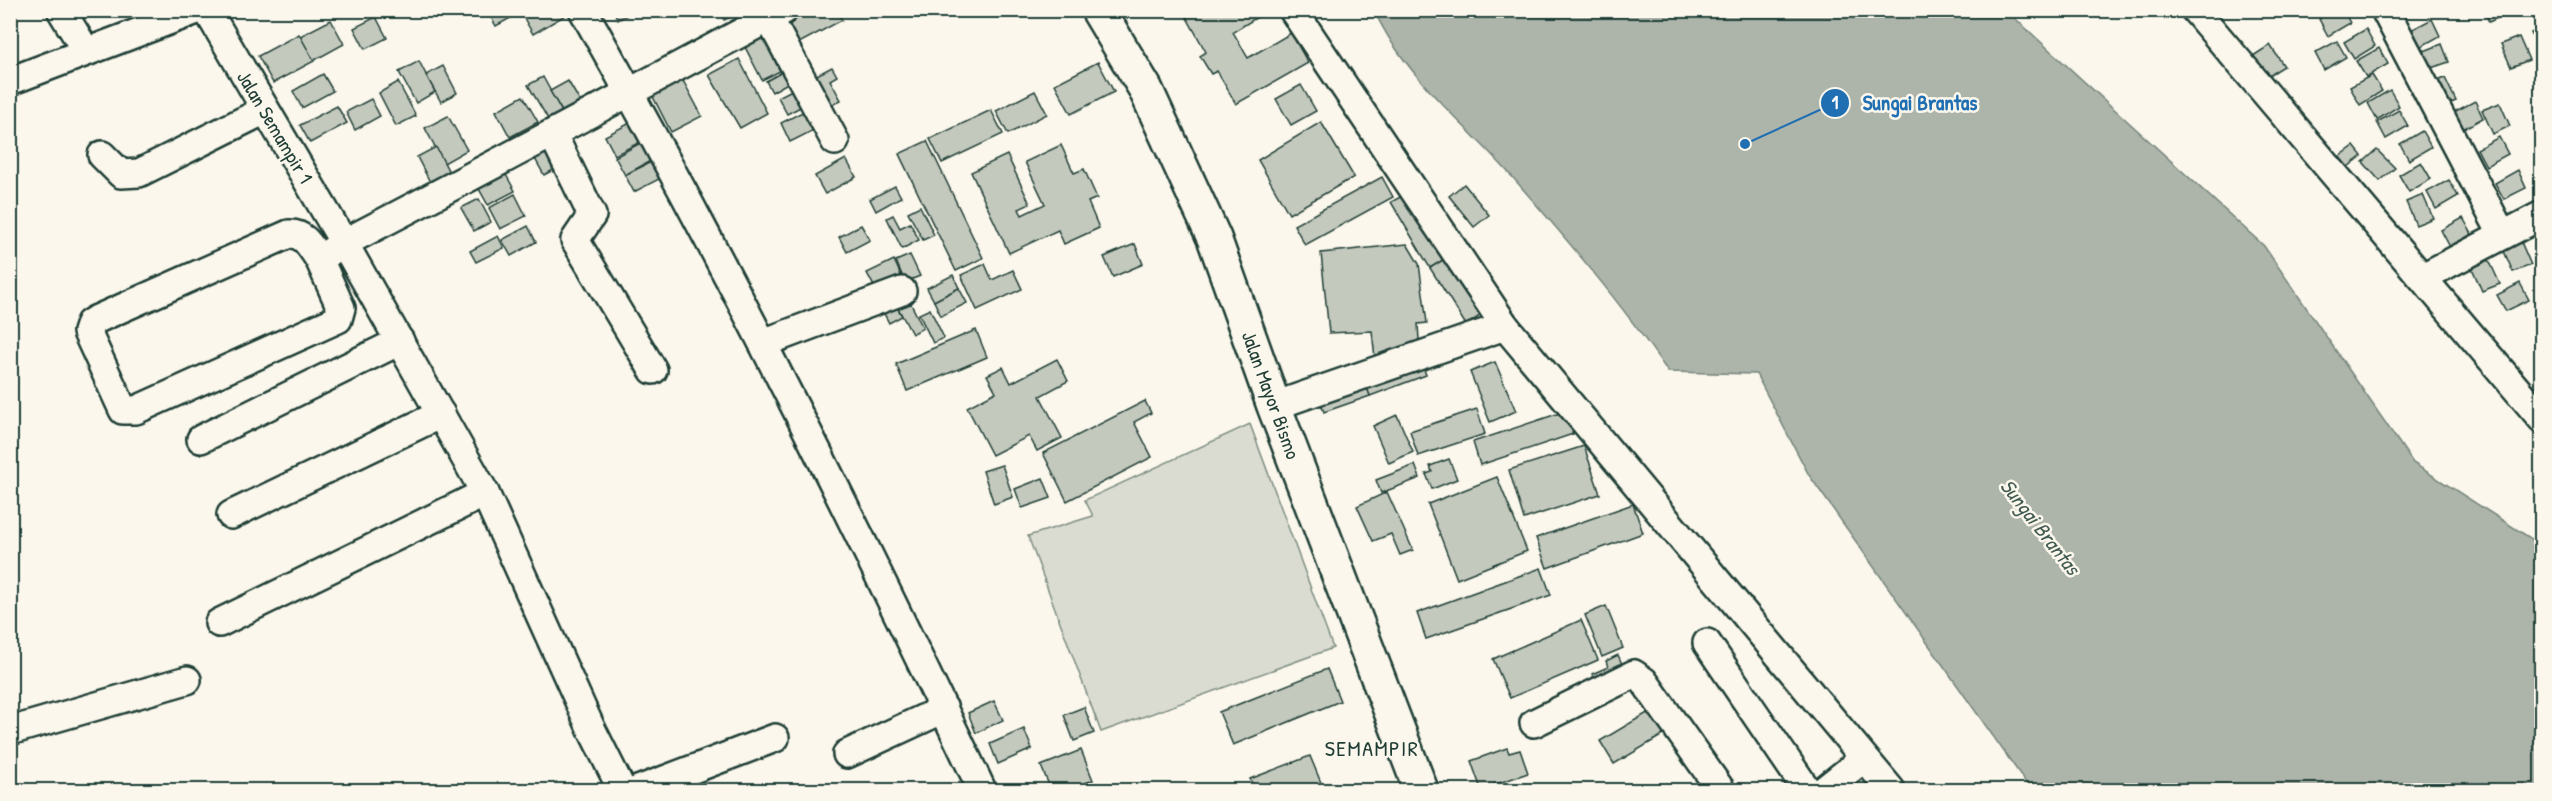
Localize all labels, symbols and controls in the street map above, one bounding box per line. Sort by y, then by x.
street label: Jalan Semampir 1 [231,65,320,188]
callout: Sungai Brantas [1820,83,1989,122]
text: Sungai Brantas [1863,88,1977,118]
text: 1 [1832,90,1839,115]
street label: Jalan Mayor Bismo [1236,327,1307,463]
water label: Sungai Brantas [1994,473,2088,582]
district label: SEMAMPIR [1325,733,1419,763]

